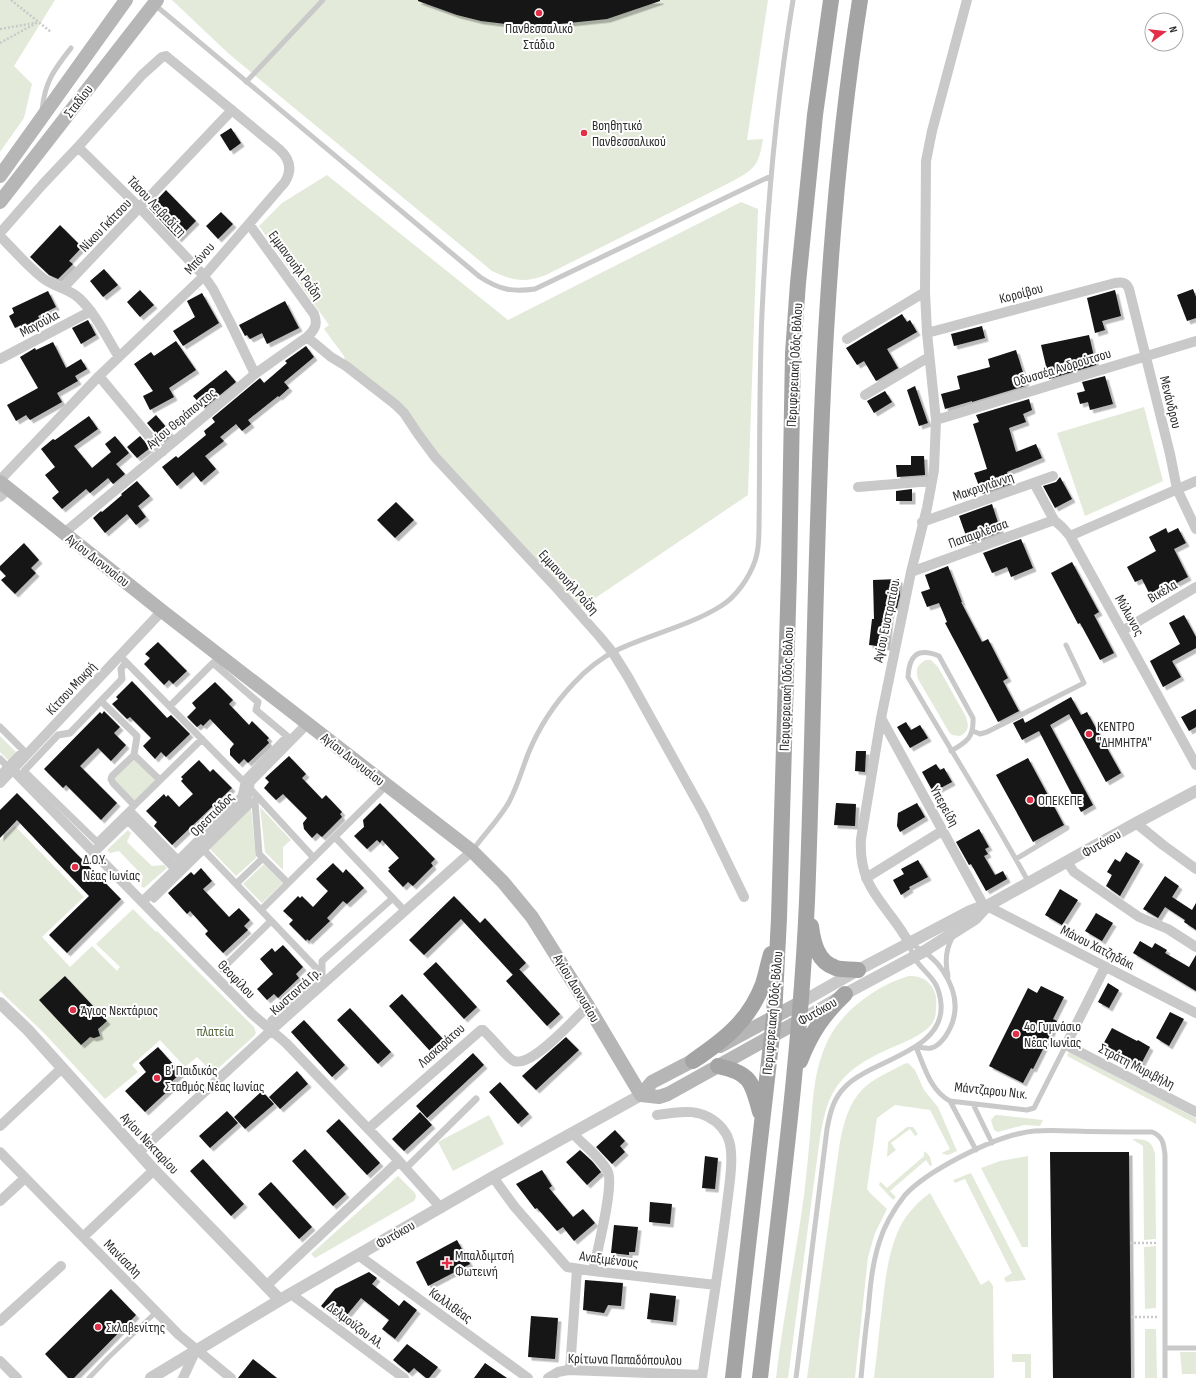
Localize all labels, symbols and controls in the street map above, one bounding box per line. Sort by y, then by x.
marker: Πανθεσσαλικό Στάδιο [534,8,544,18]
north arrow [1144,12,1184,52]
place label: Πανθεσσαλικό Στάδιο [505,20,573,53]
text: N [1166,25,1180,34]
street label: Σταδίου [60,81,97,121]
place label: Βοηθητικό Πανθεσσαλικού [592,117,666,150]
marker: Βοηθητικό Πανθεσσαλικού [579,128,589,138]
street label: Τάσου Λειβαδίτη [123,172,190,240]
street label: Νίκου Γκάτσου [76,195,135,256]
street label: Εμμανουήλ Ροΐδη [265,227,326,303]
street label: Μπόνου [181,239,218,278]
street label: Κοροίβου [997,279,1045,307]
street label: Περιφερειακή Οδός Βόλου [783,302,806,428]
street label: Μαγούλα [17,306,62,341]
street label: Οδυσσέα Ανδρούτσου [1011,344,1113,390]
street label: Μενάνδρου [1156,374,1185,430]
street label: Αγίου Θεράποντος [142,384,220,453]
street label: Μακρυγιάννη [951,468,1016,505]
street label: Παπαφλέσσα [946,515,1010,552]
street label: Αγίου Διονυσίου [62,530,133,591]
street label: Εμμανουήλ Ροΐδη [535,546,602,618]
street label: Βικέλα [1145,576,1180,607]
street label: Αγίου Ευστρατίου [869,578,904,665]
street label: Μύλωνος [1111,592,1148,639]
street label: Περιφερειακή Οδός Βόλου [776,627,797,751]
street label: Κίτσου Μακρή [43,658,100,718]
place label: ΚΕΝΤΡΟ ''ΔΗΜΗΤΡΑ'' [1097,718,1152,751]
street label: Αγίου Διονυσίου [317,729,388,790]
marker: ΚΕΝΤΡΟ ''ΔΗΜΗΤΡΑ'' [1084,729,1094,739]
street label: Υπερείδη [927,783,963,830]
street label: Ορεστιάδος [187,789,238,840]
place label: ΟΠΕΚΕΠΕ [1038,792,1083,809]
marker: ΟΠΕΚΕΠΕ [1025,795,1035,805]
street label: Φυτόκου [1079,825,1124,861]
place label: Δ.Ο.Υ. Νέας Ιωνίας [83,851,140,884]
marker: Δ.Ο.Υ. Νέας Ιωνίας [70,862,80,872]
street label: Μάνου Χατζηδάκι [1058,921,1138,974]
street label: Αγίου Διονυσίου [549,950,604,1025]
street label: Περιφερειακή Οδός Βόλου [759,950,786,1076]
street label: Θεοφίλου [214,957,259,1002]
street label: Κωσταντά Γρ. [266,964,324,1019]
street label: Φυτόκου [795,993,840,1029]
place label: Άγιος Νεκτάριος [81,1002,158,1019]
marker: Άγιος Νεκτάριος [68,1005,78,1015]
place label: 4ο Γυμνάσιο Νέας Ιωνίας [1024,1018,1081,1051]
street label: Λασκαράτου [414,1020,468,1072]
park label: πλατεία [196,1023,234,1040]
marker: 4ο Γυμνάσιο Νέας Ιωνίας [1011,1029,1021,1039]
street label: Στράτη Μυριβήλη [1096,1040,1178,1093]
place label: Β' Παιδικός Σταθμός Νέας Ιωνίας [165,1062,264,1095]
marker: Β' Παιδικός Σταθμός Νέας Ιωνίας [152,1073,162,1083]
street label: Μάντζαρου Νικ. [954,1078,1028,1103]
street label: Αγίου Νεκταρίου [116,1108,182,1178]
street label: Φυτόκου [373,1216,418,1252]
street label: Μανίσαλη [100,1236,145,1281]
place label: Μπαλδιμτσή Φωτεινή [455,1247,514,1280]
street label: Αναξιμένους [577,1247,639,1272]
marker: Μπαλδιμτσή Φωτεινή [442,1258,452,1268]
street label: Καλλιθέας [426,1284,476,1327]
street label: Δελμούζου Αλ. [324,1298,388,1352]
place label: Σκλαβενίτης [106,1319,165,1336]
marker: Σκλαβενίτης [93,1322,103,1332]
street label: Κρίτωνα Παπαδόπουλου [568,1350,682,1369]

